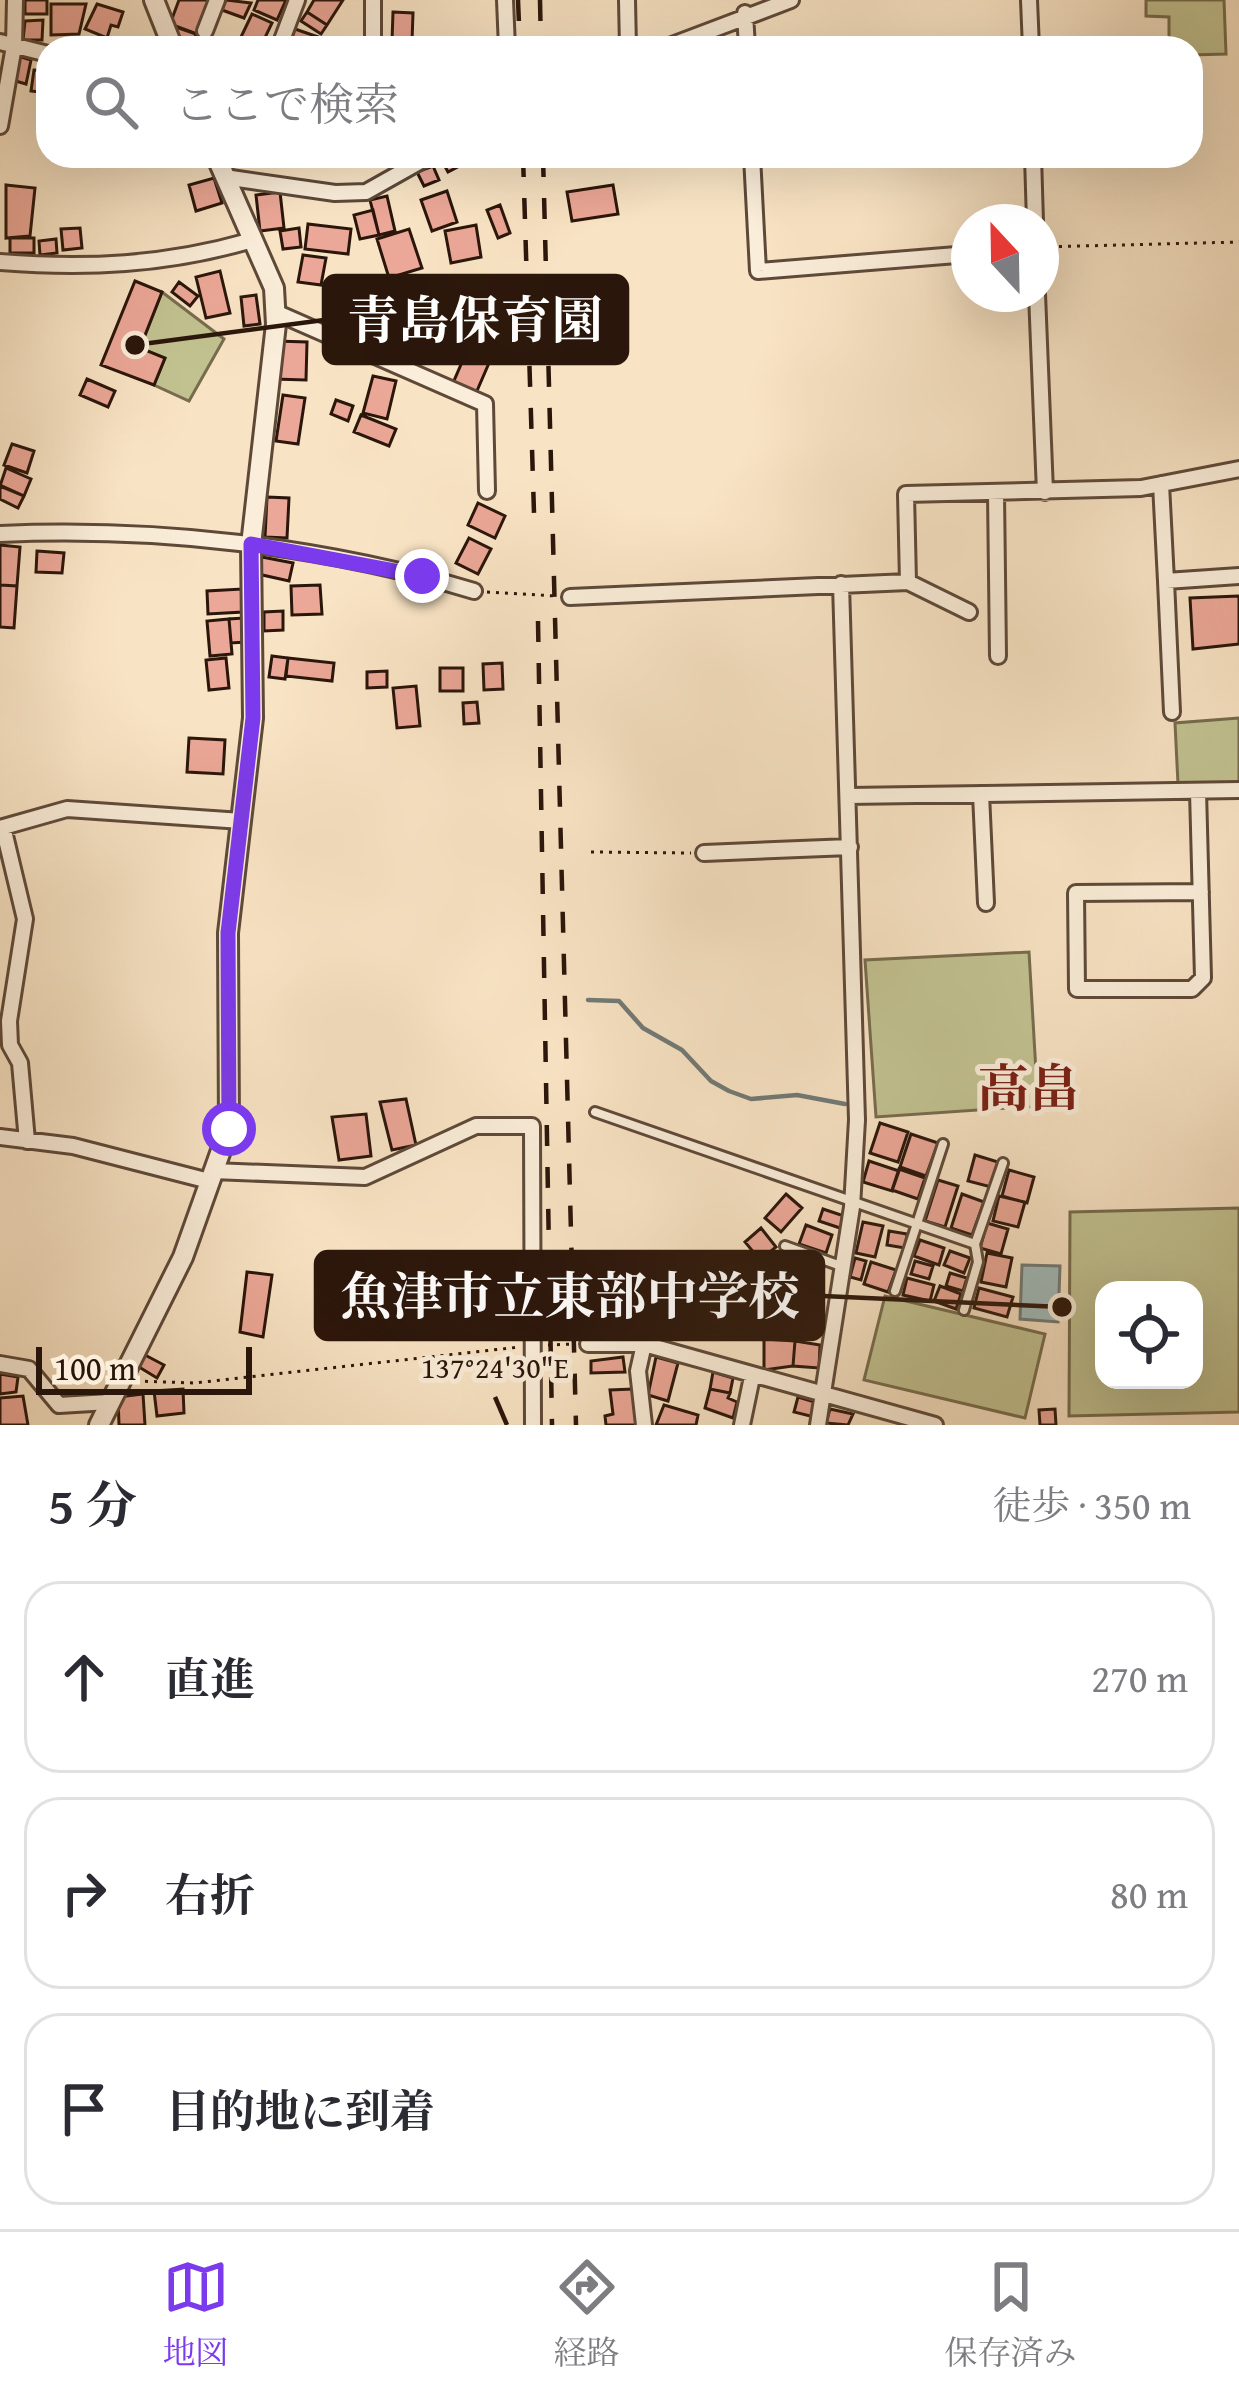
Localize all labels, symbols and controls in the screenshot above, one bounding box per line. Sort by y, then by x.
search box [36,36,1203,168]
icon: search [78,69,144,135]
text: ここで検索 [174,71,399,136]
north arrow [951,204,1059,312]
callout: 青島保育園 [324,276,627,363]
text: 青島保育園 [347,282,603,357]
route end [395,549,449,603]
district label: 高畠 [978,1050,1080,1125]
route start [202,1102,256,1156]
callout: 魚津市立東部中学校 [316,1252,823,1339]
text: 魚津市立東部中学校 [340,1258,800,1333]
map controls [1095,1281,1203,1389]
button: locate [1095,1281,1203,1389]
scale bar [36,1341,252,1394]
text: 100 m [54,1344,136,1392]
text: 137°24'30"E [421,1345,569,1389]
text: 5 分 [48,1467,137,1542]
text: 徒歩 · 350 m [993,1476,1191,1533]
icon: ahead [51,1644,117,1710]
text: 直進 [165,1646,255,1711]
text: 270 m [1091,1649,1188,1706]
icon: right [51,1860,117,1926]
text: 右折 [165,1862,255,1927]
text: 80 m [1110,1865,1188,1922]
icon: arrive [51,2076,117,2142]
text: 目的地に到着 [165,2078,435,2143]
tab: 地図 [163,2254,229,2376]
tab: 経路 [554,2254,620,2376]
tab: 保存済み [945,2254,1077,2376]

